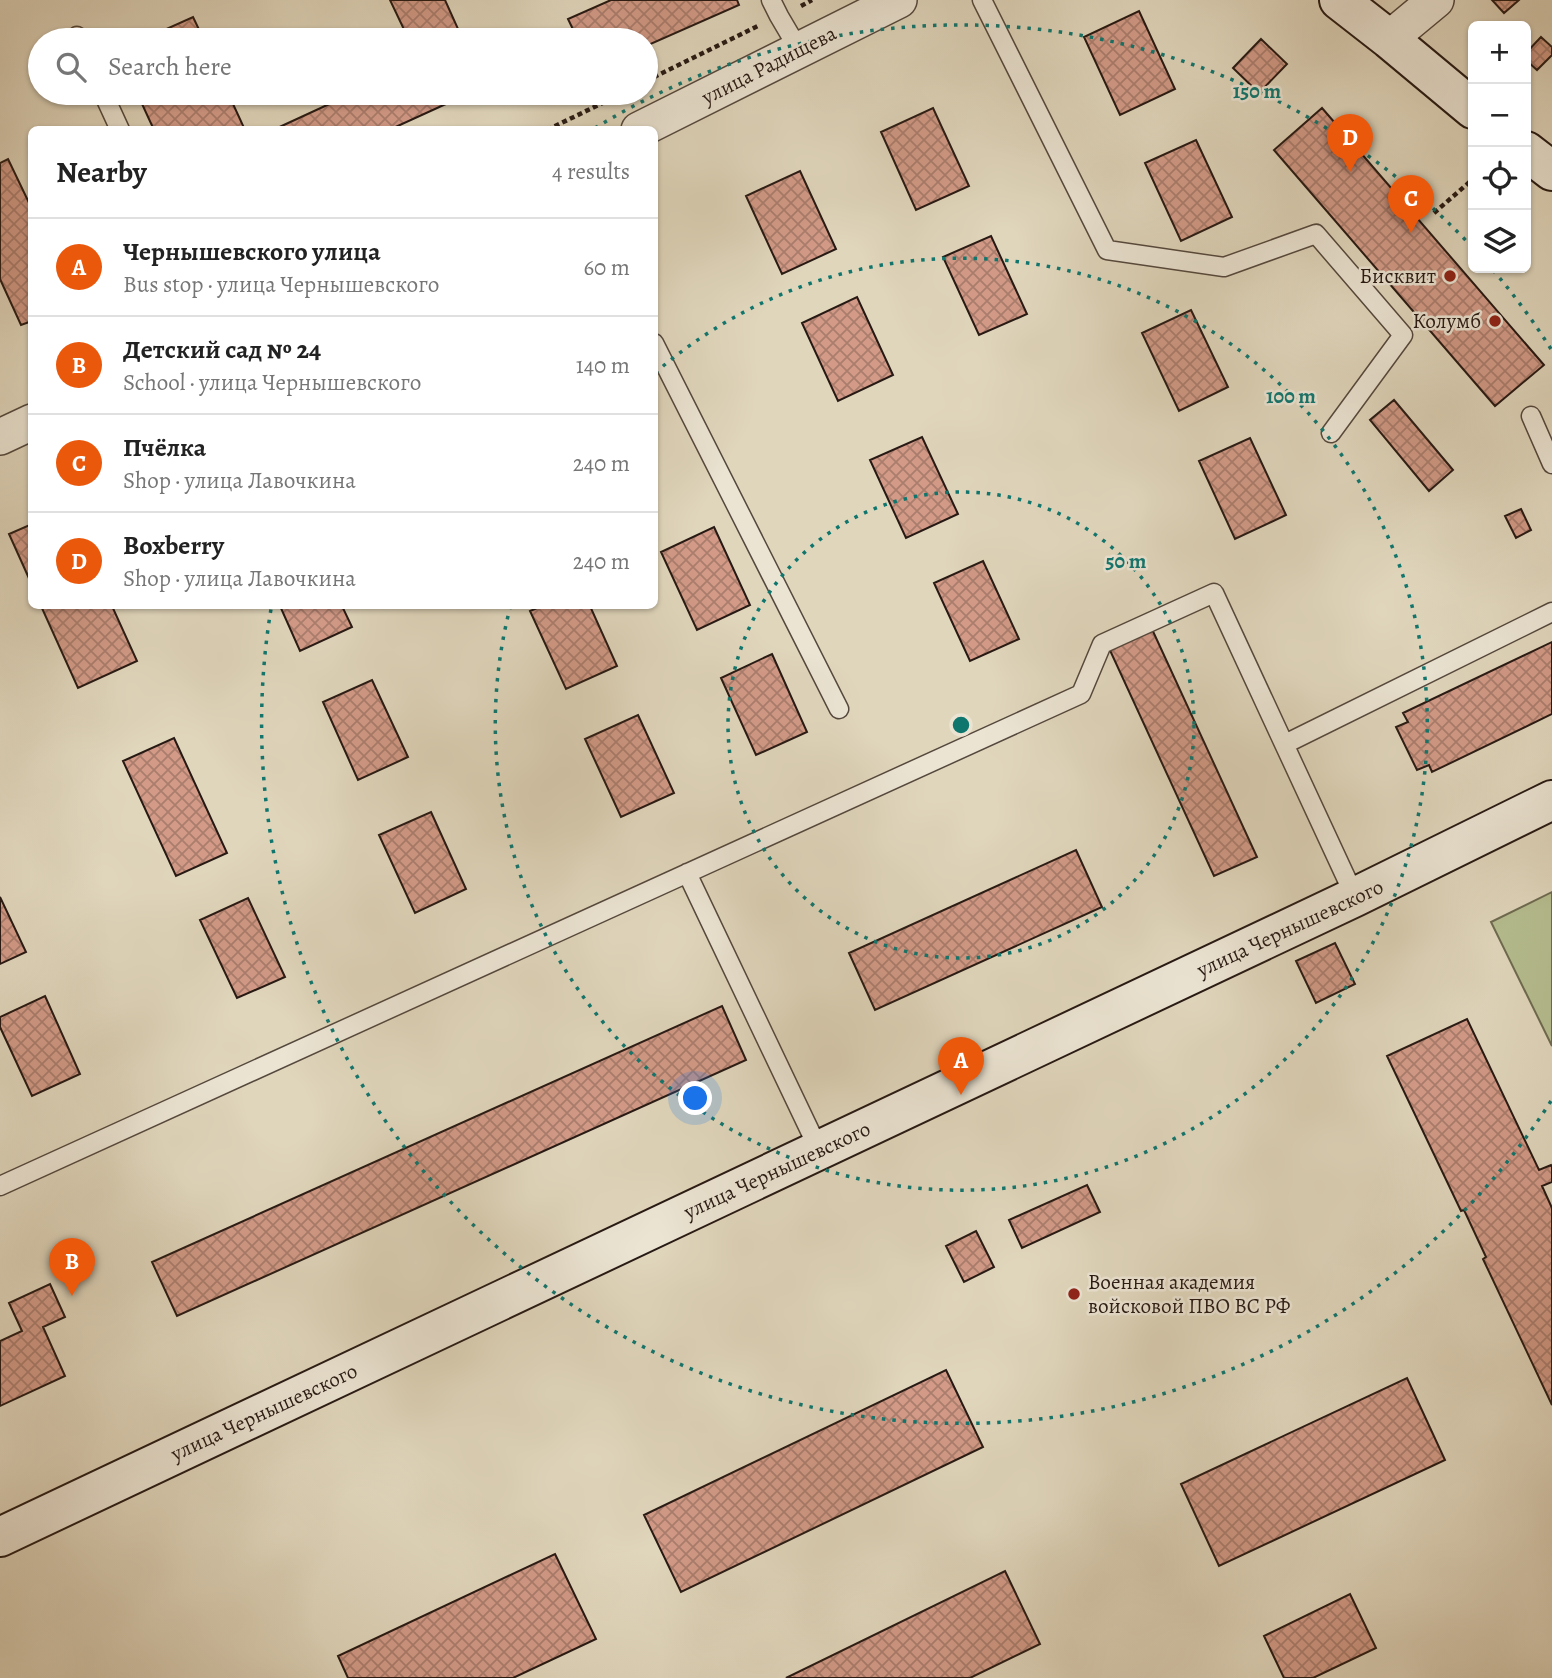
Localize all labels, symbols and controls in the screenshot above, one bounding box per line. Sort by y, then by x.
street label: улица Радищева [696,19,841,111]
map controls [1468,21,1531,273]
button: + [1468,21,1531,84]
search box [28,28,658,105]
icon: search [52,48,90,86]
text: Search here [108,49,232,84]
text: 150 m [1233,77,1282,105]
button: − [1468,84,1531,147]
pin: D [1327,114,1373,172]
button: locate [1468,147,1531,210]
text: Nearby [56,152,147,192]
text: 4 results [552,156,630,187]
pin: C [1388,175,1434,233]
button: layers [1468,210,1531,273]
text: Чернышевского улица [123,234,381,269]
text: A [72,252,86,283]
text: 60 m [583,252,630,283]
place label: Бисквит [1360,262,1436,290]
marker: Бисквит [1442,268,1458,284]
text: Bus stop · улица Чернышевского [123,269,439,300]
place label: Колумб [1413,307,1481,335]
marker: Колумб [1487,313,1503,329]
text: Детский сад № 24 [123,332,321,367]
text: B [72,350,86,381]
text: 140 m [576,350,630,381]
text: School · улица Чернышевского [123,367,421,398]
text: 100 m [1266,382,1316,410]
text: Пчёлка [123,430,206,465]
text: C [72,448,86,479]
text: 240 m [573,448,630,479]
text: Shop · улица Лавочкина [123,465,356,496]
text: Boxberry [123,528,224,563]
text: D [71,546,87,577]
text: 240 m [573,546,630,577]
text: 50 m [1106,547,1147,575]
text: Shop · улица Лавочкина [123,563,356,594]
centre of rings [949,713,973,737]
street label: улица Чернышевского [1191,872,1388,984]
pin: A [938,1037,984,1095]
your location [678,1081,712,1115]
street label: улица Чернышевского [678,1114,875,1226]
pin: B [49,1238,95,1296]
place label: Военная академия войсковой ПВО ВС РФ [1088,1268,1291,1320]
marker: Военная академия войсковой ПВО ВС РФ [1066,1286,1082,1302]
street label: улица Чернышевского [165,1356,362,1468]

